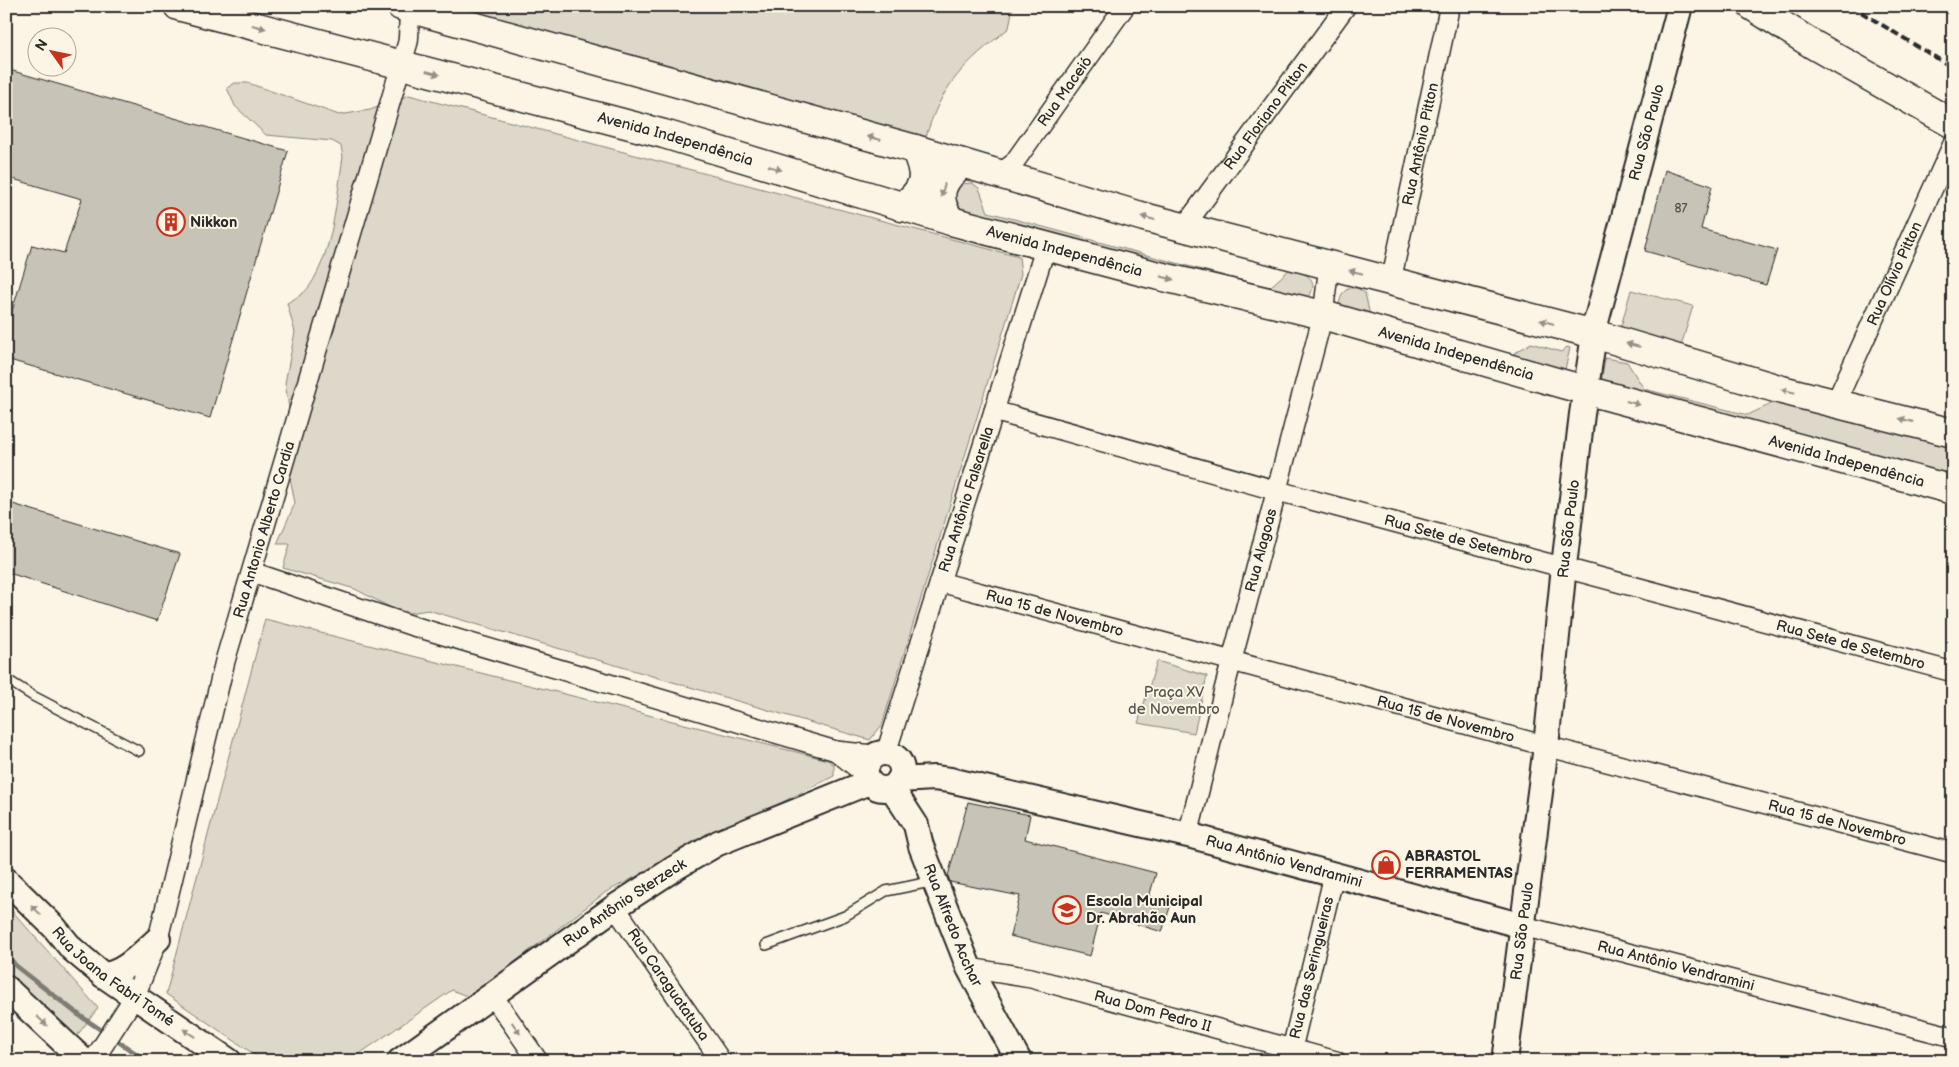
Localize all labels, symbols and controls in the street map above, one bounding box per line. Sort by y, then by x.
one-way arrow [251,23,266,31]
north arrow [28,28,78,78]
text: N [32,36,52,54]
street label: Rua Maceió [1034,53,1096,130]
street label: Rua Floriano Pitton [1220,58,1312,174]
one-way arrow [426,69,441,77]
street label: Rua Antônio Pitton [1398,81,1443,207]
street label: Rua São Paulo [1625,82,1669,183]
street label: Avenida Independência [596,108,755,170]
one-way arrow [867,134,882,142]
one-way arrow [768,165,783,173]
one-way arrow [939,182,947,198]
house number: 87 [1675,201,1688,216]
building icon: Nikkon [156,207,186,237]
place label: Nikkon [190,213,237,232]
one-way arrow [1141,213,1156,221]
street label: Rua Olívio Pitton [1863,219,1926,329]
street label: Avenida Independência [984,222,1145,281]
one-way arrow [1349,268,1364,276]
one-way arrow [1160,274,1175,282]
one-way arrow [1539,318,1554,326]
street label: Avenida Independência [1376,323,1536,385]
one-way arrow [1625,341,1640,349]
one-way arrow [1781,387,1796,395]
one-way arrow [1625,399,1640,407]
one-way arrow [1898,416,1913,424]
street label: Rua Antônio Falsarella [935,424,998,575]
street label: Avenida Independência [1767,431,1927,492]
street label: Rua Antonio Alberto Cardia [229,439,300,620]
street label: Rua São Paulo [1554,479,1584,579]
street label: Rua Alagoas [1241,506,1282,594]
street label: Rua Sete de Setembro [1382,511,1535,569]
street label: Rua 15 de Novembro [984,586,1126,641]
street label: Rua Sete de Setembro [1774,616,1927,674]
park label: Praça XV de Novembro [1128,683,1220,719]
street label: Rua 15 de Novembro [1375,692,1517,747]
street label: Rua 15 de Novembro [1766,796,1908,850]
street label: Rua Antônio Vendramini [1203,831,1364,892]
place label: ABRASTOL FERRAMENTAS [1404,847,1513,883]
shop icon: ABRASTOL FERRAMENTAS [1371,850,1401,880]
street label: Rua Antônio Sterzeck [559,854,691,951]
street label: Rua Alfredo Acchar [919,861,987,991]
street label: Rua São Paulo [1507,881,1538,981]
place label: Escola Municipal Dr. Abrahão Aun [1086,892,1203,928]
street label: Rua das Seringueiras [1286,894,1339,1041]
school or university icon: Escola Municipal Dr. Abrahão Aun [1052,895,1082,925]
one-way arrow [31,904,43,916]
street label: Rua Joana Fabri Tomé [47,923,178,1031]
street label: Rua Caraguatatuba [623,925,713,1045]
street label: Rua Antônio Vendramini [1595,937,1756,995]
street label: Rua Dom Pedro II [1092,987,1214,1037]
one-way arrow [36,1015,48,1027]
one-way arrow [511,1022,521,1035]
one-way arrow [182,1028,196,1038]

